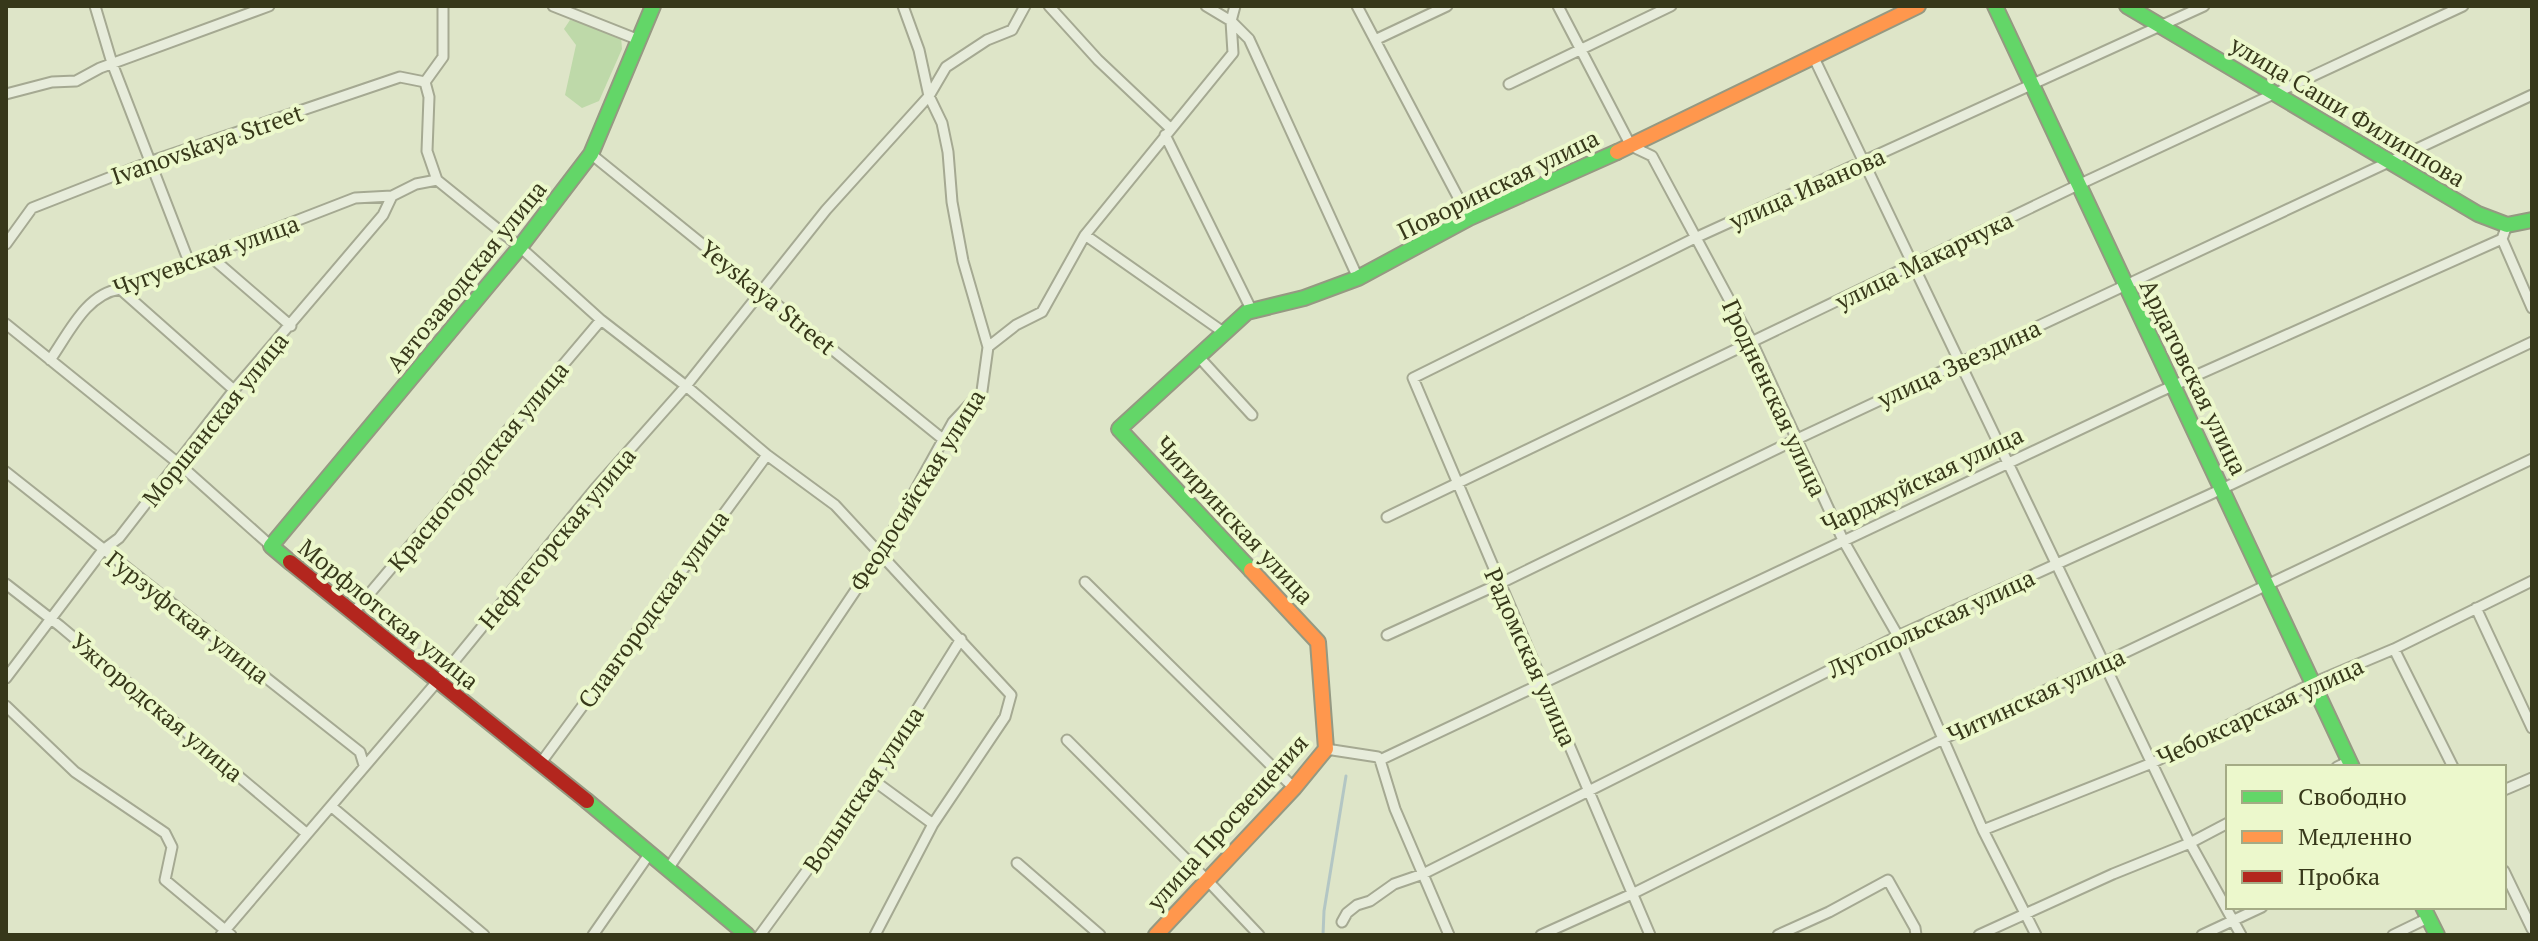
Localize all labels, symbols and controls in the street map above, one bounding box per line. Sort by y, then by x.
street label: улица Саши Филиппова [2224,28,2471,194]
street label: Ivanovskaya Street [107,96,307,192]
street label: Поворинская улица [1392,121,1604,247]
street label: улица Иванова [1723,139,1890,237]
street label: Автозаводская улица [379,174,553,378]
street label: улица Макарчука [1829,203,2018,317]
street label: Чугуевская улица [109,207,303,303]
street label: Yeyskaya Street [693,232,843,362]
street label: Ардатовская улица [2133,274,2255,480]
street label: Гродненская улица [1715,294,1835,502]
street label: улица Звездина [1871,311,2046,415]
street label: Моршанская улица [135,325,295,513]
street label: Красногородская улица [381,354,575,578]
street label: Феодосийская улица [842,383,992,597]
street label: Чарджуйская улица [1816,418,2028,540]
street label: Чигиринская улица [1149,429,1321,611]
street label: Нефтегорская улица [471,440,643,636]
street label: Славгородская улица [570,504,736,714]
street label: Морфлотская улица [292,531,486,697]
street label: Гурзуфская улица [100,543,276,691]
street label: Лугопольская улица [1821,561,2040,685]
street label: Радомская улица [1477,563,1585,751]
street label: Ужгородская улица [64,625,250,789]
street label: Читинская улица [1942,640,2130,750]
street label: Чебоксарская улица [2152,649,2368,773]
street label: Волынская улица [795,700,931,878]
street label: улица Просвещения [1139,727,1315,918]
legend [2226,765,2506,909]
text: Свободно [2298,780,2407,812]
text: Медленно [2298,820,2412,852]
text: Пробка [2298,860,2380,892]

